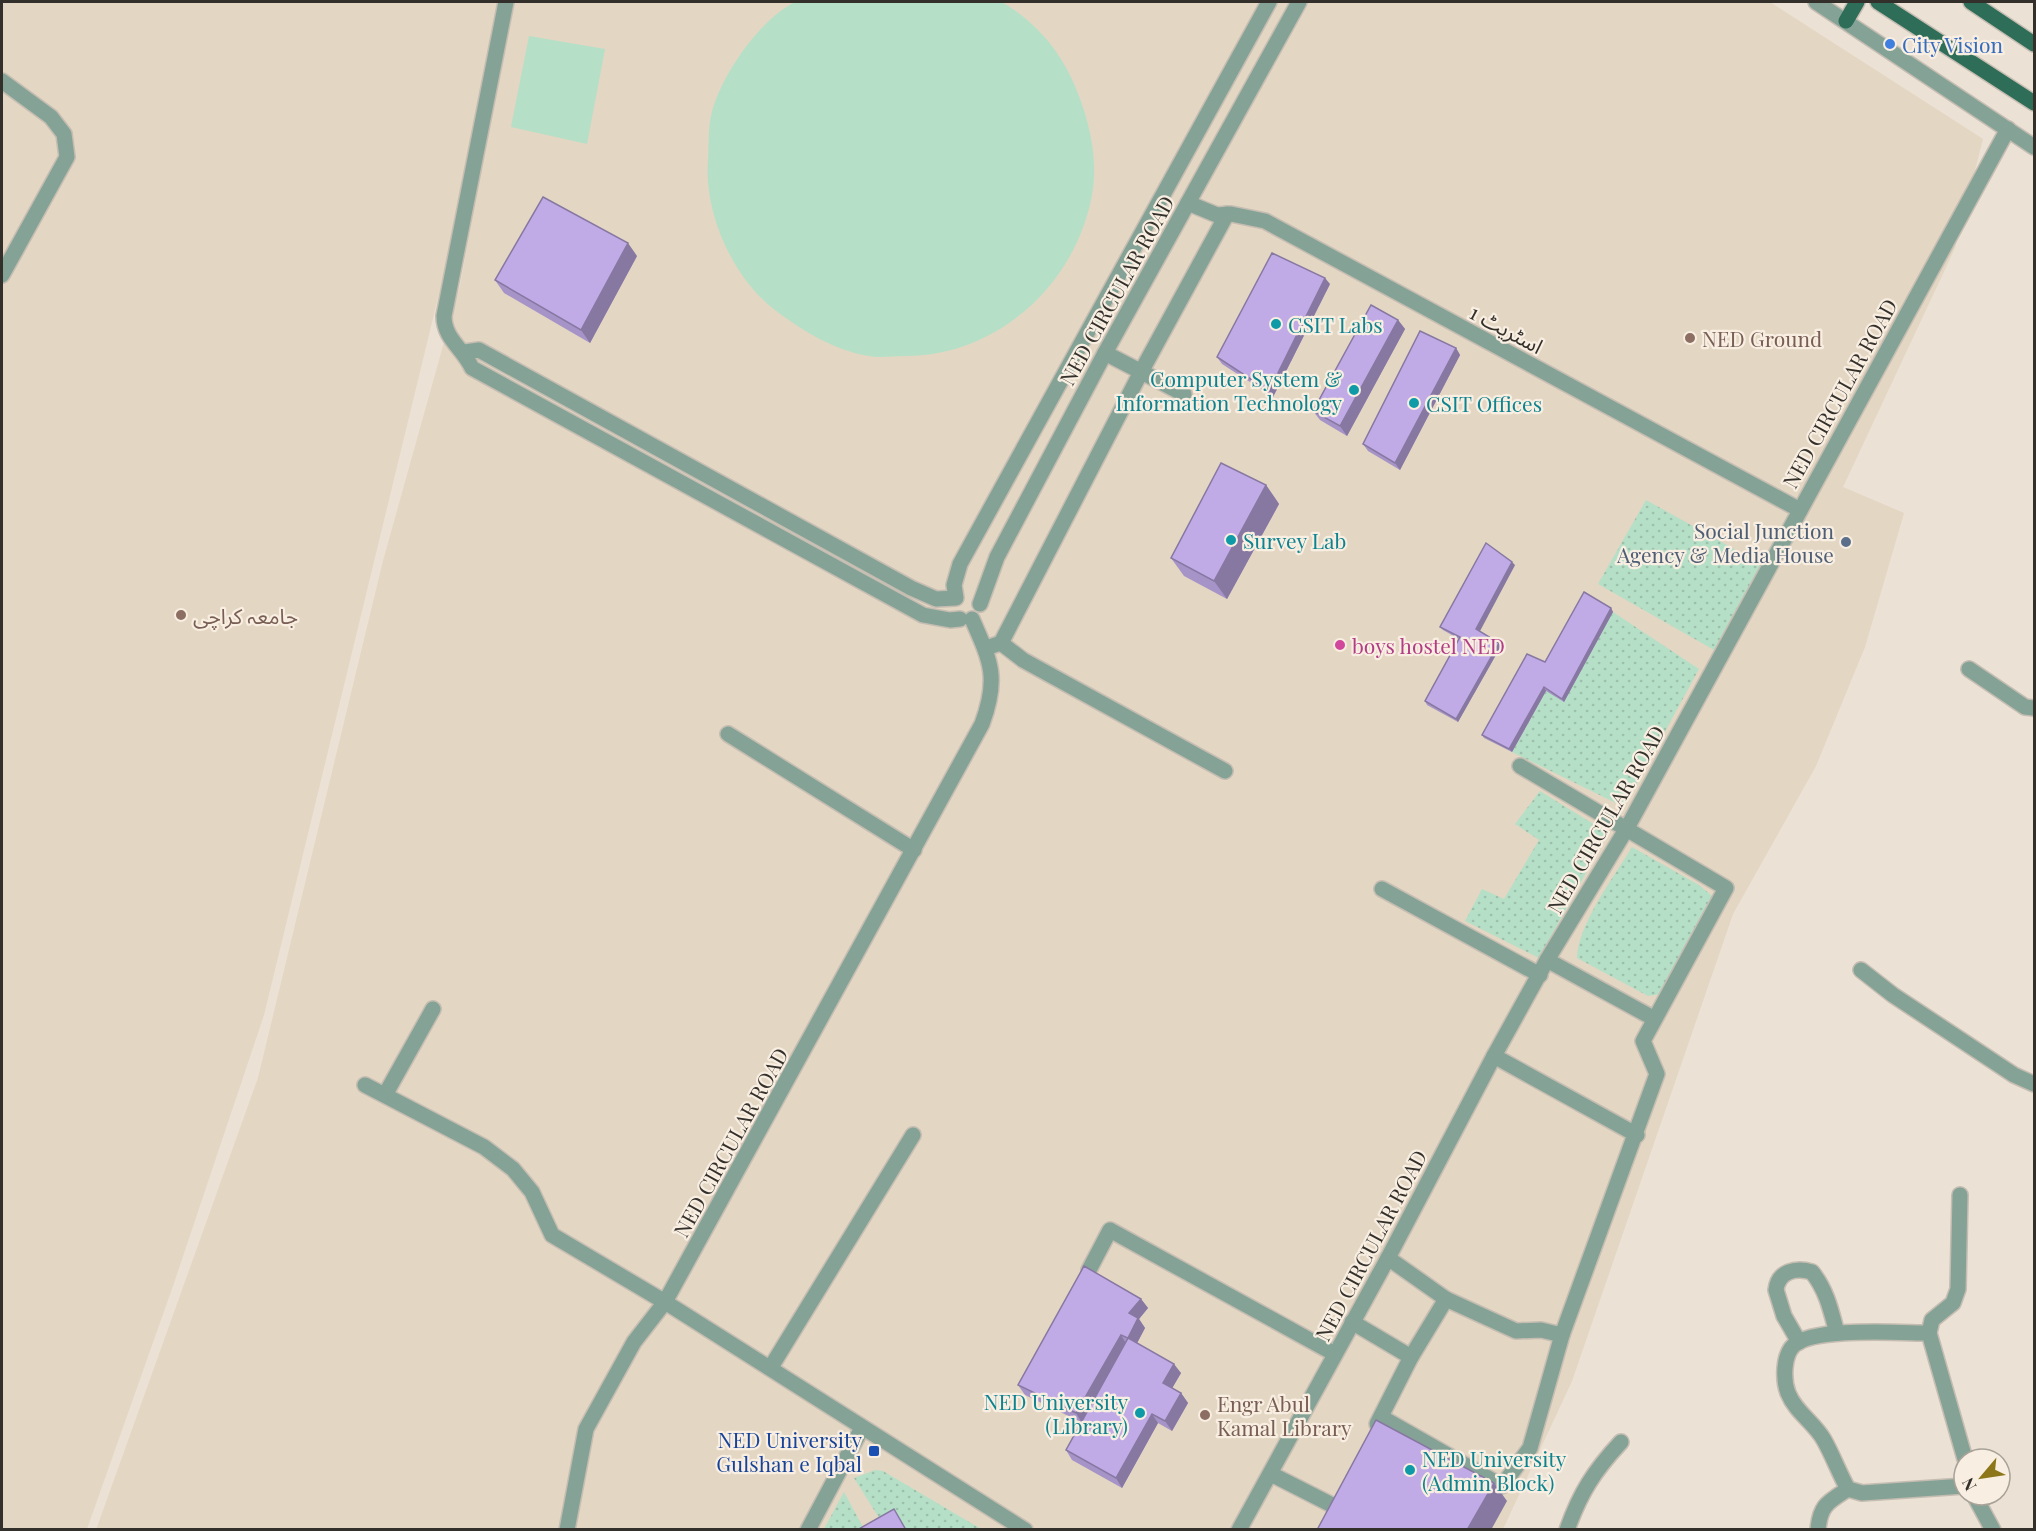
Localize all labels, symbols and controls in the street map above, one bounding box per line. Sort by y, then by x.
place label: City Vision [1902,30,2003,58]
marker: City Vision [1883,37,1897,51]
street label: NED CIRCULAR ROAD [1052,190,1180,390]
street label: NED CIRCULAR ROAD [1775,293,1903,493]
street label: اسٹریٹ 1 [1465,297,1549,359]
place label: CSIT Labs [1288,310,1383,338]
marker: CSIT Labs [1269,317,1283,331]
place label: NED Ground [1702,324,1822,352]
marker: NED Ground [1683,331,1697,345]
place label: Computer System & Information Technology [1116,364,1342,416]
marker: Computer System & Information Technology [1347,383,1361,397]
place label: CSIT Offices [1426,389,1542,417]
marker: CSIT Offices [1407,396,1421,410]
place label: Social Junction Agency & Media House [1616,516,1834,568]
place label: Survey Lab [1243,526,1346,554]
marker: Survey Lab [1224,533,1238,547]
marker: Social Junction Agency & Media House [1839,535,1853,549]
place label: جامعہ کراچی [193,601,298,630]
marker: جامعہ کراچی [174,608,188,622]
place label: boys hostel NED [1352,631,1505,659]
marker: boys hostel NED [1333,638,1347,652]
street label: NED CIRCULAR ROAD [1540,720,1670,918]
street label: NED CIRCULAR ROAD [666,1042,794,1242]
street label: NED CIRCULAR ROAD [1308,1145,1432,1345]
place label: NED University (Library) [984,1387,1128,1439]
place label: Engr Abul Kamal Library [1217,1389,1352,1441]
marker: NED University (Library) [1133,1406,1147,1420]
marker: Engr Abul Kamal Library [1198,1408,1212,1422]
place label: NED University Gulshan e Iqbal [716,1425,862,1477]
marker: NED University Gulshan e Iqbal [867,1444,881,1458]
place label: NED University (Admin Block) [1422,1444,1567,1496]
north arrow [1952,1447,2012,1507]
marker: NED University (Admin Block) [1403,1463,1417,1477]
text: N [1956,1474,1980,1495]

